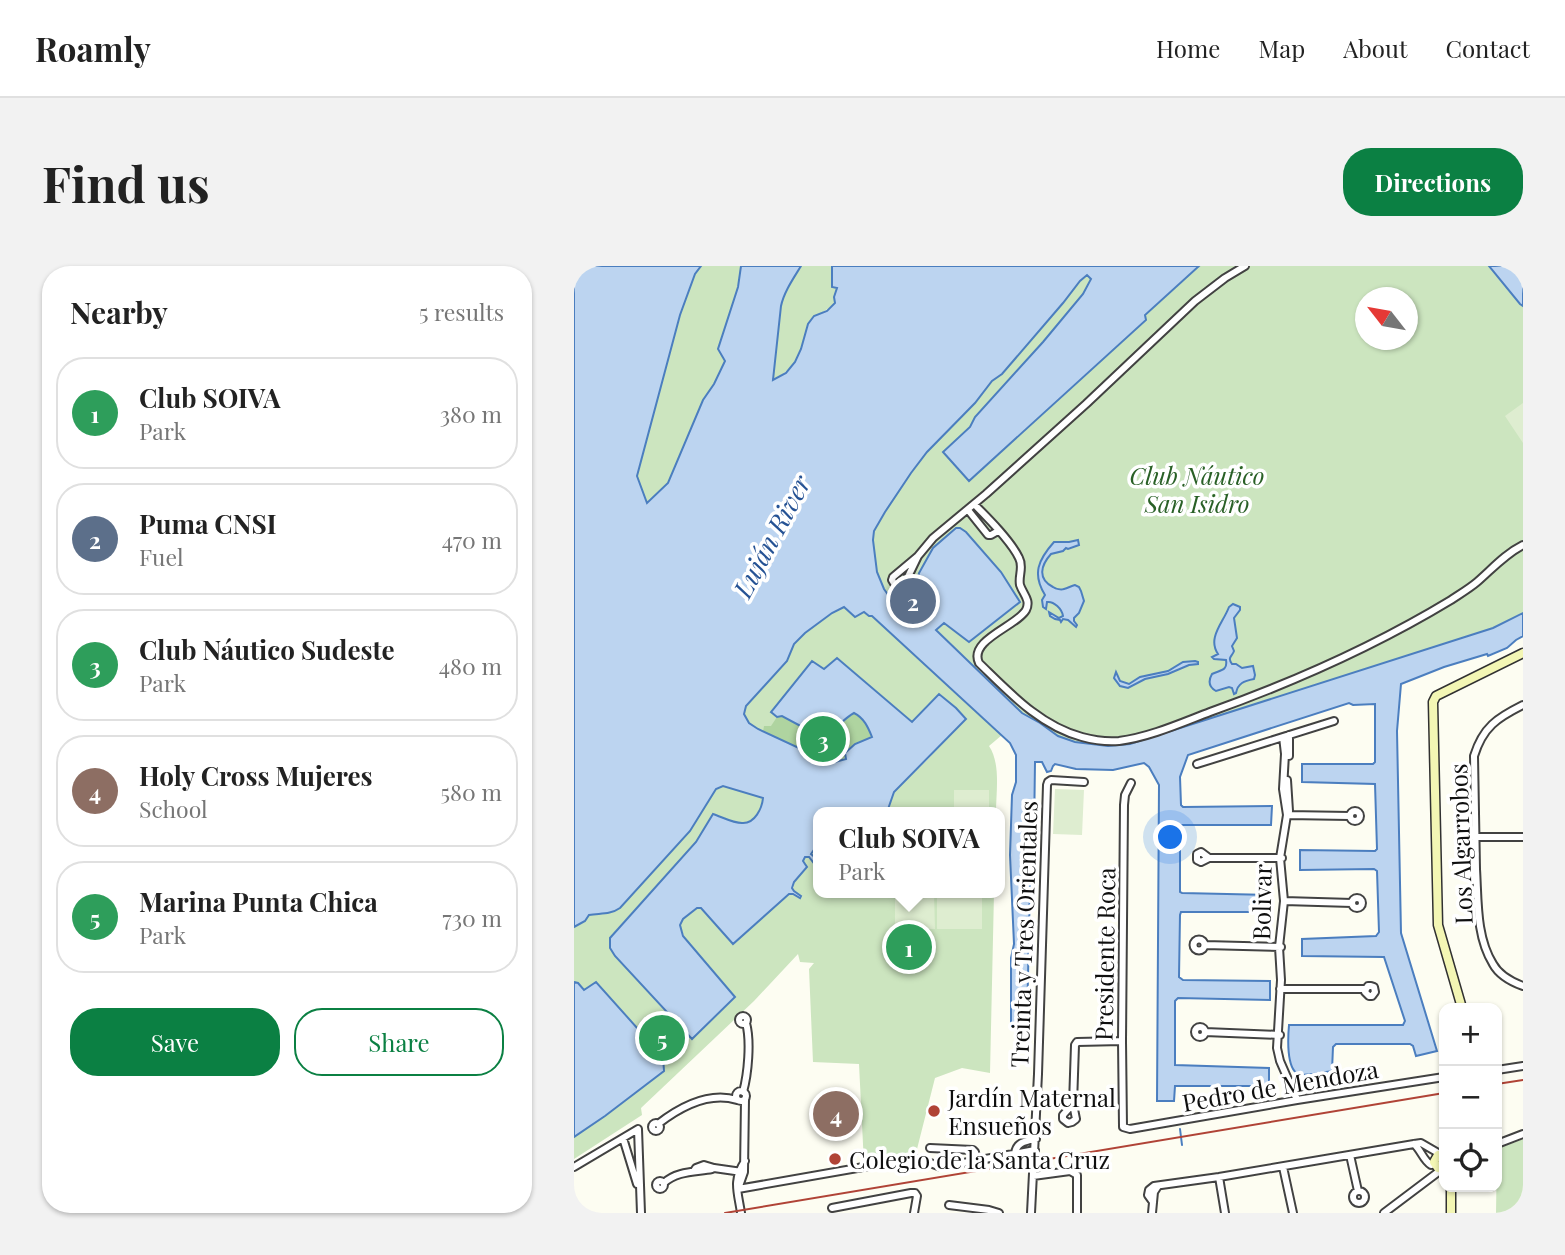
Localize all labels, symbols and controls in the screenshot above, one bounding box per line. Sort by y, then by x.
text: Roamly [35,26,151,70]
text: Home [1156,32,1220,64]
text: Map [1258,32,1305,64]
text: About [1343,32,1407,64]
text: Contact [1445,32,1530,64]
button: Directions [1343,148,1523,216]
text: Find us [42,150,210,215]
north arrow [1355,287,1418,350]
text: Nearby [70,292,168,332]
text: 5 results [419,296,504,327]
text: Club SOIVA [139,380,281,415]
text: 1 [91,398,99,429]
text: 380 m [440,398,502,429]
text: Park [139,415,186,446]
park label: Club Náutico San Isidro [1129,459,1265,519]
water label: Luján River [724,468,818,604]
text: Puma CNSI [139,506,276,541]
text: 2 [89,524,101,555]
text: 470 m [442,524,502,555]
text: Fuel [139,541,184,572]
pin: 2 [890,575,936,627]
text: Club Náutico Sudeste [139,632,395,667]
text: 3 [89,650,101,681]
text: 480 m [439,650,502,681]
text: Park [139,667,186,698]
pin: 3 [800,713,846,765]
text: Holy Cross Mujeres [139,758,373,793]
street label: Los Algarrobos [1441,763,1479,925]
text: 4 [89,776,101,807]
text: 580 m [441,776,502,807]
text: School [139,793,208,824]
street label: Treinta y Tres Orientales [1002,800,1044,1068]
popup [813,807,1005,898]
text: Club SOIVA [838,820,980,855]
your location [1153,820,1187,854]
text: Park [838,855,885,886]
street label: Bolivar [1244,863,1278,940]
street label: Presidente Roca [1086,867,1122,1041]
text: Marina Punta Chica [139,884,378,919]
text: 5 [90,902,100,933]
text: 730 m [442,902,502,933]
text: Park [139,919,186,950]
pin: 1 [886,921,932,973]
map controls [1439,1003,1502,1192]
button: + [1439,1003,1502,1066]
button: Save [70,1008,280,1076]
button: Share [294,1008,504,1076]
pin: 5 [639,1012,685,1064]
street label: Pedro de Mendoza [1179,1052,1381,1118]
button: − [1439,1066,1502,1129]
place label: Jardín Maternal Ensueños [947,1081,1116,1141]
pin: 4 [813,1088,859,1140]
marker: Jardín Maternal Ensueños [926,1103,942,1119]
button: locate [1439,1129,1502,1192]
place label: Colegio de la Santa Cruz [849,1143,1110,1175]
marker: Colegio de la Santa Cruz [827,1151,843,1167]

